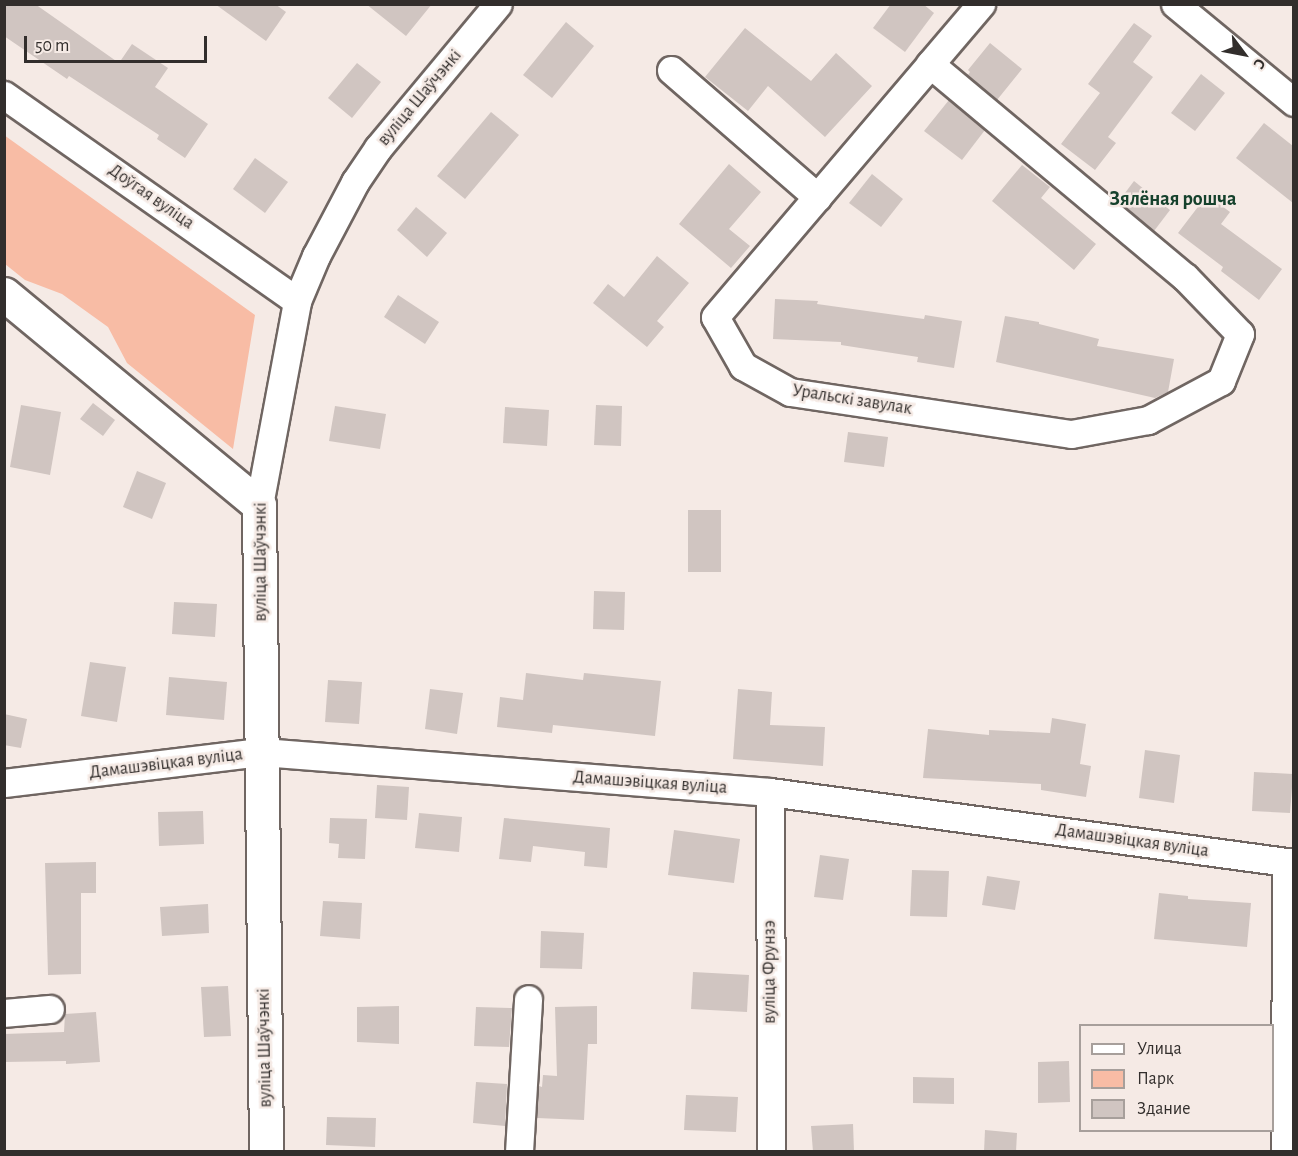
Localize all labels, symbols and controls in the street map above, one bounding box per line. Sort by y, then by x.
scale bar [27,24,210,62]
north arrow [1214,24,1274,84]
text: 50 m [35,37,69,55]
street label: вуліца Шаўчэнкі [373,45,467,151]
text: С [1250,56,1268,72]
street label: Доўгая вуліца [104,160,198,234]
district label: Зялёная рошча [1109,187,1237,211]
street label: Уральскі завулак [791,380,913,420]
street label: вуліца Шаўчэнкі [250,502,272,622]
street label: Дамашэвіцкая вуліца [88,744,244,784]
street label: Дамашэвіцкая вуліца [572,767,728,799]
street label: Дамашэвіцкая вуліца [1054,820,1210,862]
street label: вуліца Фрунзэ [759,920,781,1024]
street label: вуліца Шаўчэнкі [253,988,277,1108]
legend [1079,1024,1274,1132]
text: Улица [1137,1040,1182,1058]
text: Парк [1137,1070,1174,1088]
text: Здание [1137,1100,1191,1118]

